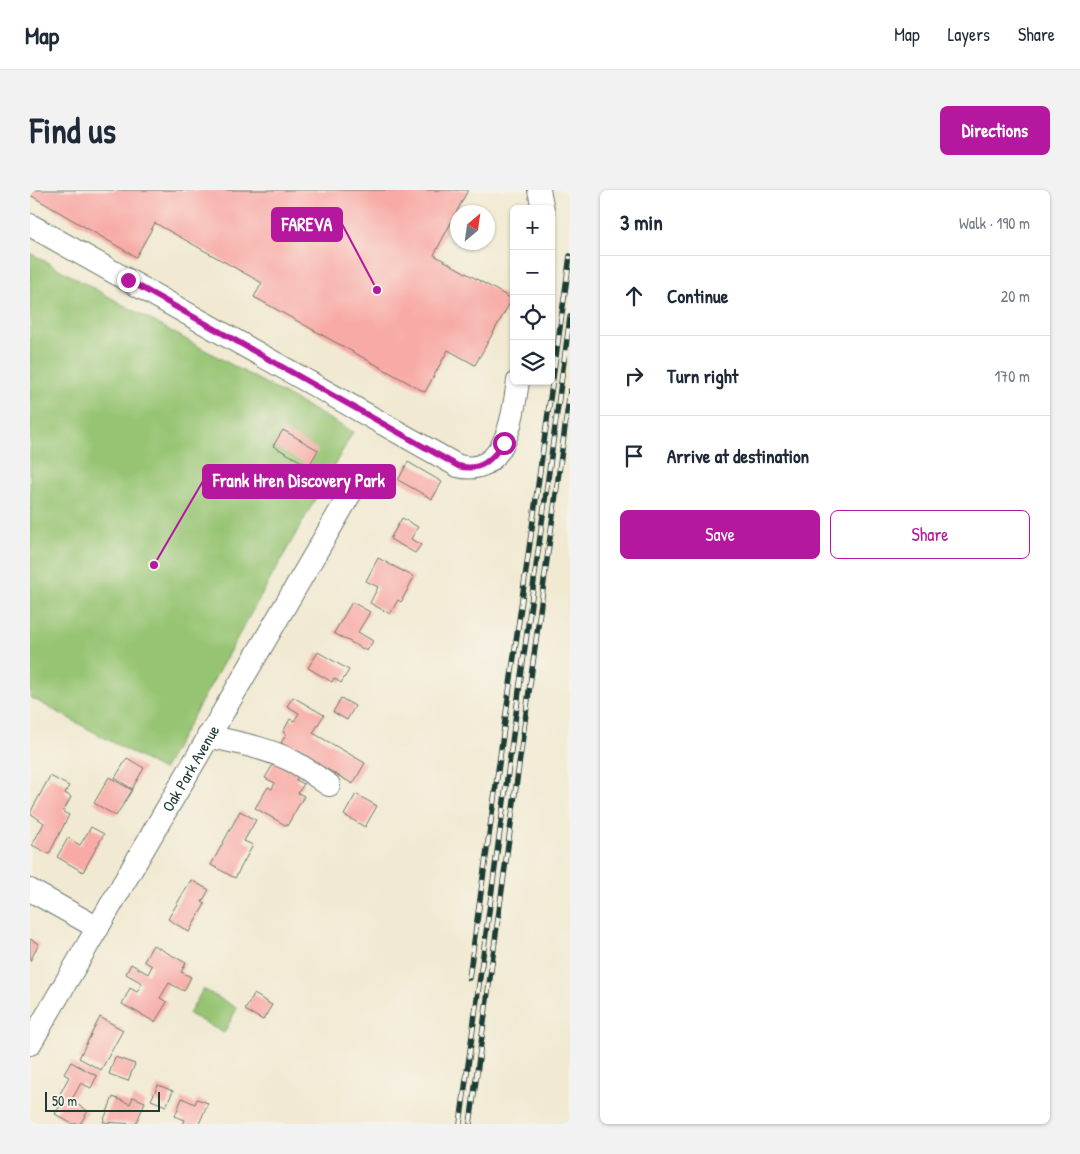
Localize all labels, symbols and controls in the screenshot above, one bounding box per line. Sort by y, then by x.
text: Map [25,19,59,51]
text: Map [894,22,920,47]
text: Layers [948,22,990,47]
text: Share [1018,22,1055,47]
button: Directions [940,106,1050,155]
text: Find us [30,107,116,154]
north arrow [450,205,495,250]
map controls [510,205,555,385]
button: + [510,205,555,250]
callout: FAREVA [272,208,342,241]
text: 3 min [620,208,663,237]
text: FAREVA [281,212,332,237]
text: Walk · 190 m [959,212,1030,234]
button: − [510,250,555,295]
route end [117,269,140,292]
icon: ahead [620,282,648,310]
text: Continue [667,283,728,309]
text: 20 m [1001,285,1030,307]
button: locate [510,295,555,340]
button: layers [510,340,555,385]
icon: right [620,362,648,390]
text: Turn right [667,363,738,389]
text: 170 m [995,365,1030,387]
route start [493,432,516,455]
icon: arrive [620,442,648,470]
text: Arrive at destination [667,443,809,469]
callout: Frank Hren Discovery Park [203,465,395,498]
text: Frank Hren Discovery Park [212,468,386,494]
button: Save [620,510,820,559]
button: Share [830,510,1030,559]
street label: Oak Park Avenue [157,720,225,816]
scale bar [45,1089,160,1112]
text: 50 m [52,1091,77,1110]

